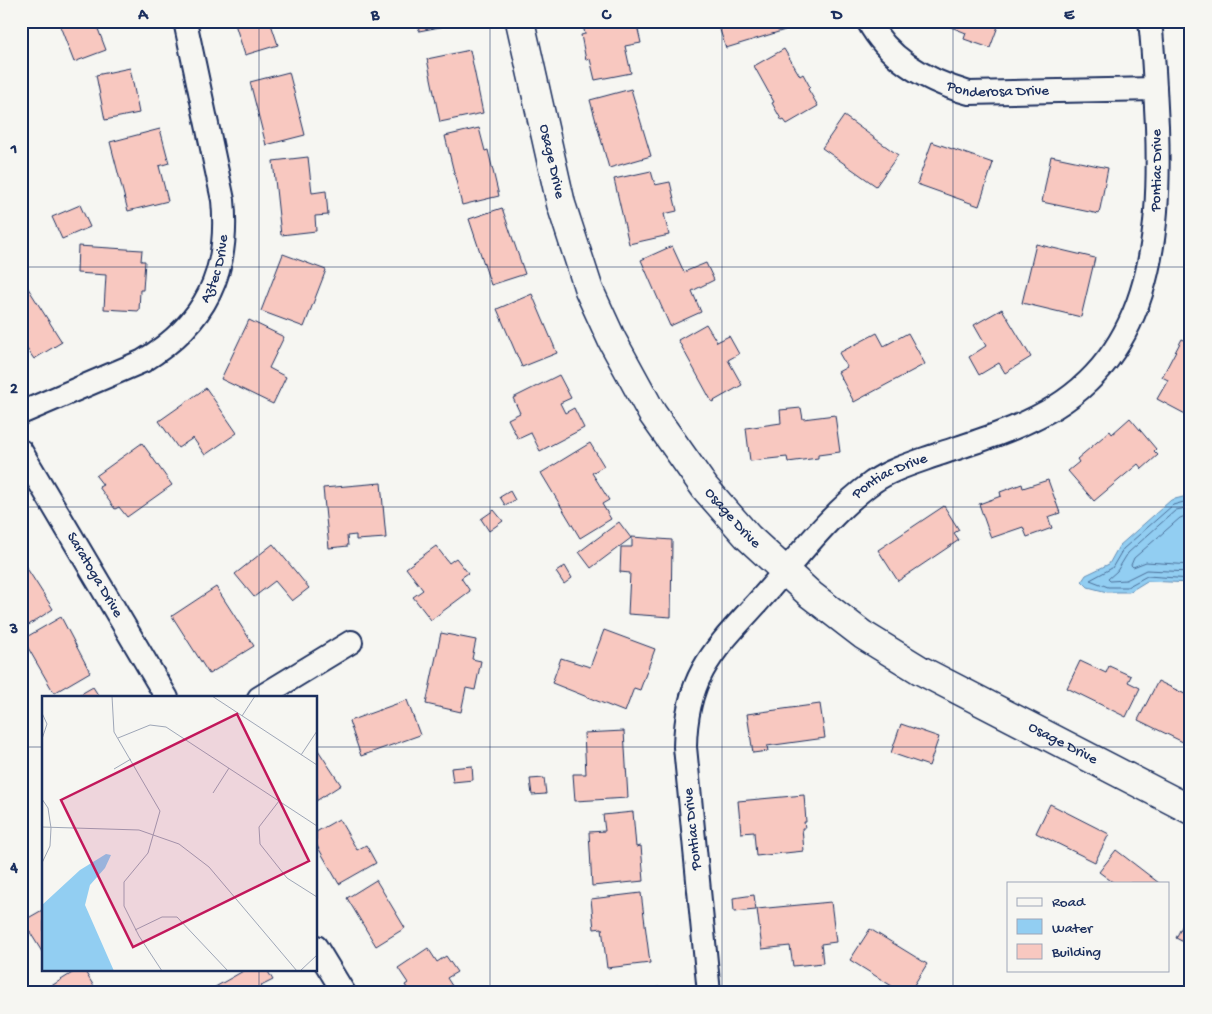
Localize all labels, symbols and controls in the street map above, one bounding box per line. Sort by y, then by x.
text: A [137,7,149,26]
text: B [370,7,380,26]
text: C [601,7,612,26]
text: D [830,7,843,26]
text: E [1064,7,1075,26]
street label: Ponderosa Drive [943,77,1049,102]
street label: Osage Drive [534,123,569,201]
street label: Pontiac Drive [1147,129,1167,213]
text: 1 [10,141,17,160]
street label: Aztec Drive [197,234,233,306]
text: 2 [10,381,18,400]
street label: Pontiac Drive [848,450,930,504]
street label: Osage Drive [700,484,764,553]
street label: Saratoga Drive [62,529,127,621]
text: 3 [9,621,18,640]
inset map [42,696,318,972]
street label: Osage Drive [1025,718,1101,769]
street label: Pontiac Drive [680,787,706,872]
text: 4 [9,860,18,879]
legend [1007,882,1170,972]
text: Road [1052,894,1086,912]
text: Water [1052,920,1094,938]
text: Building [1051,944,1101,962]

